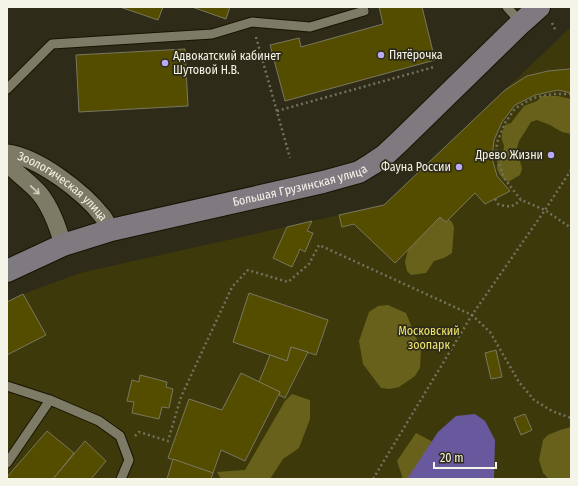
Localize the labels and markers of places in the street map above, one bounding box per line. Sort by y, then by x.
place label: Пятёрочка [389,48,443,62]
place label: Адвокатский кабинет Шутовой Н.В. [173,49,281,77]
marker: Пятёрочка [376,50,386,60]
marker: Адвокатский кабинет Шутовой Н.В. [160,58,170,68]
place label: Древо Жизни [474,148,543,162]
marker: Древо Жизни [546,150,556,160]
place label: Фауна России [381,160,451,174]
marker: Фауна России [454,162,464,172]

